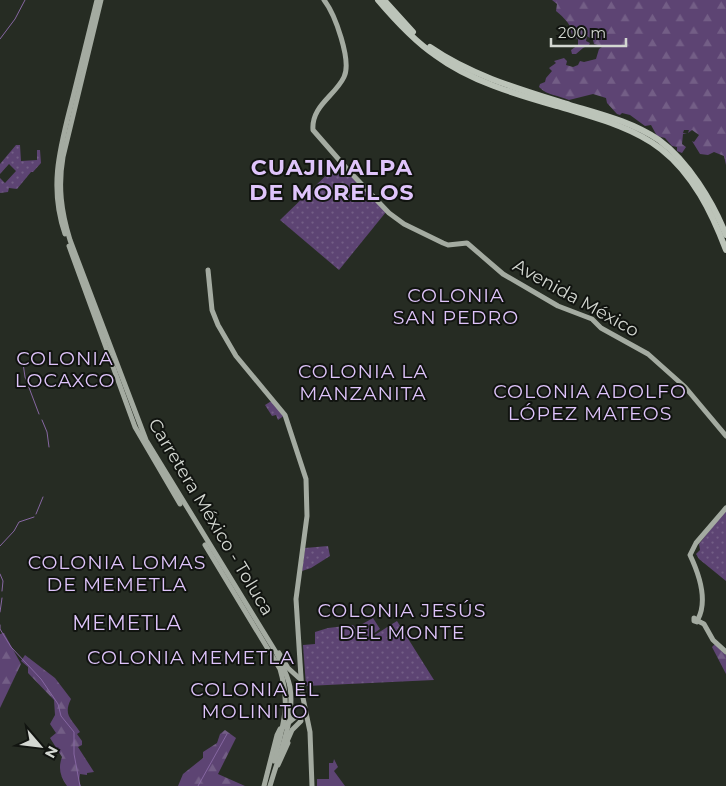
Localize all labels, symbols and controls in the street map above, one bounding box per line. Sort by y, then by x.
scale bar [551,15,626,47]
text: 200 m [558,23,606,42]
district label: CUAJIMALPA DE MORELOS [249,154,415,206]
street label: Avenida México [509,254,643,342]
district label: COLONIA SAN PEDRO [393,284,519,329]
district label: COLONIA LOCAXCO [15,347,115,392]
district label: COLONIA LA MANZANITA [298,360,428,405]
district label: COLONIA ADOLFO LÓPEZ MATEOS [493,380,687,425]
street label: Carretera México - Toluca [143,414,279,620]
district label: COLONIA LOMAS DE MEMETLA [28,551,206,596]
district label: COLONIA JESÚS DEL MONTE [317,599,487,644]
district label: MEMETLA [72,611,182,635]
district label: COLONIA MEMETLA [87,646,295,669]
district label: COLONIA EL MOLINITO [190,678,320,723]
north arrow [15,721,65,771]
text: N [41,743,62,761]

